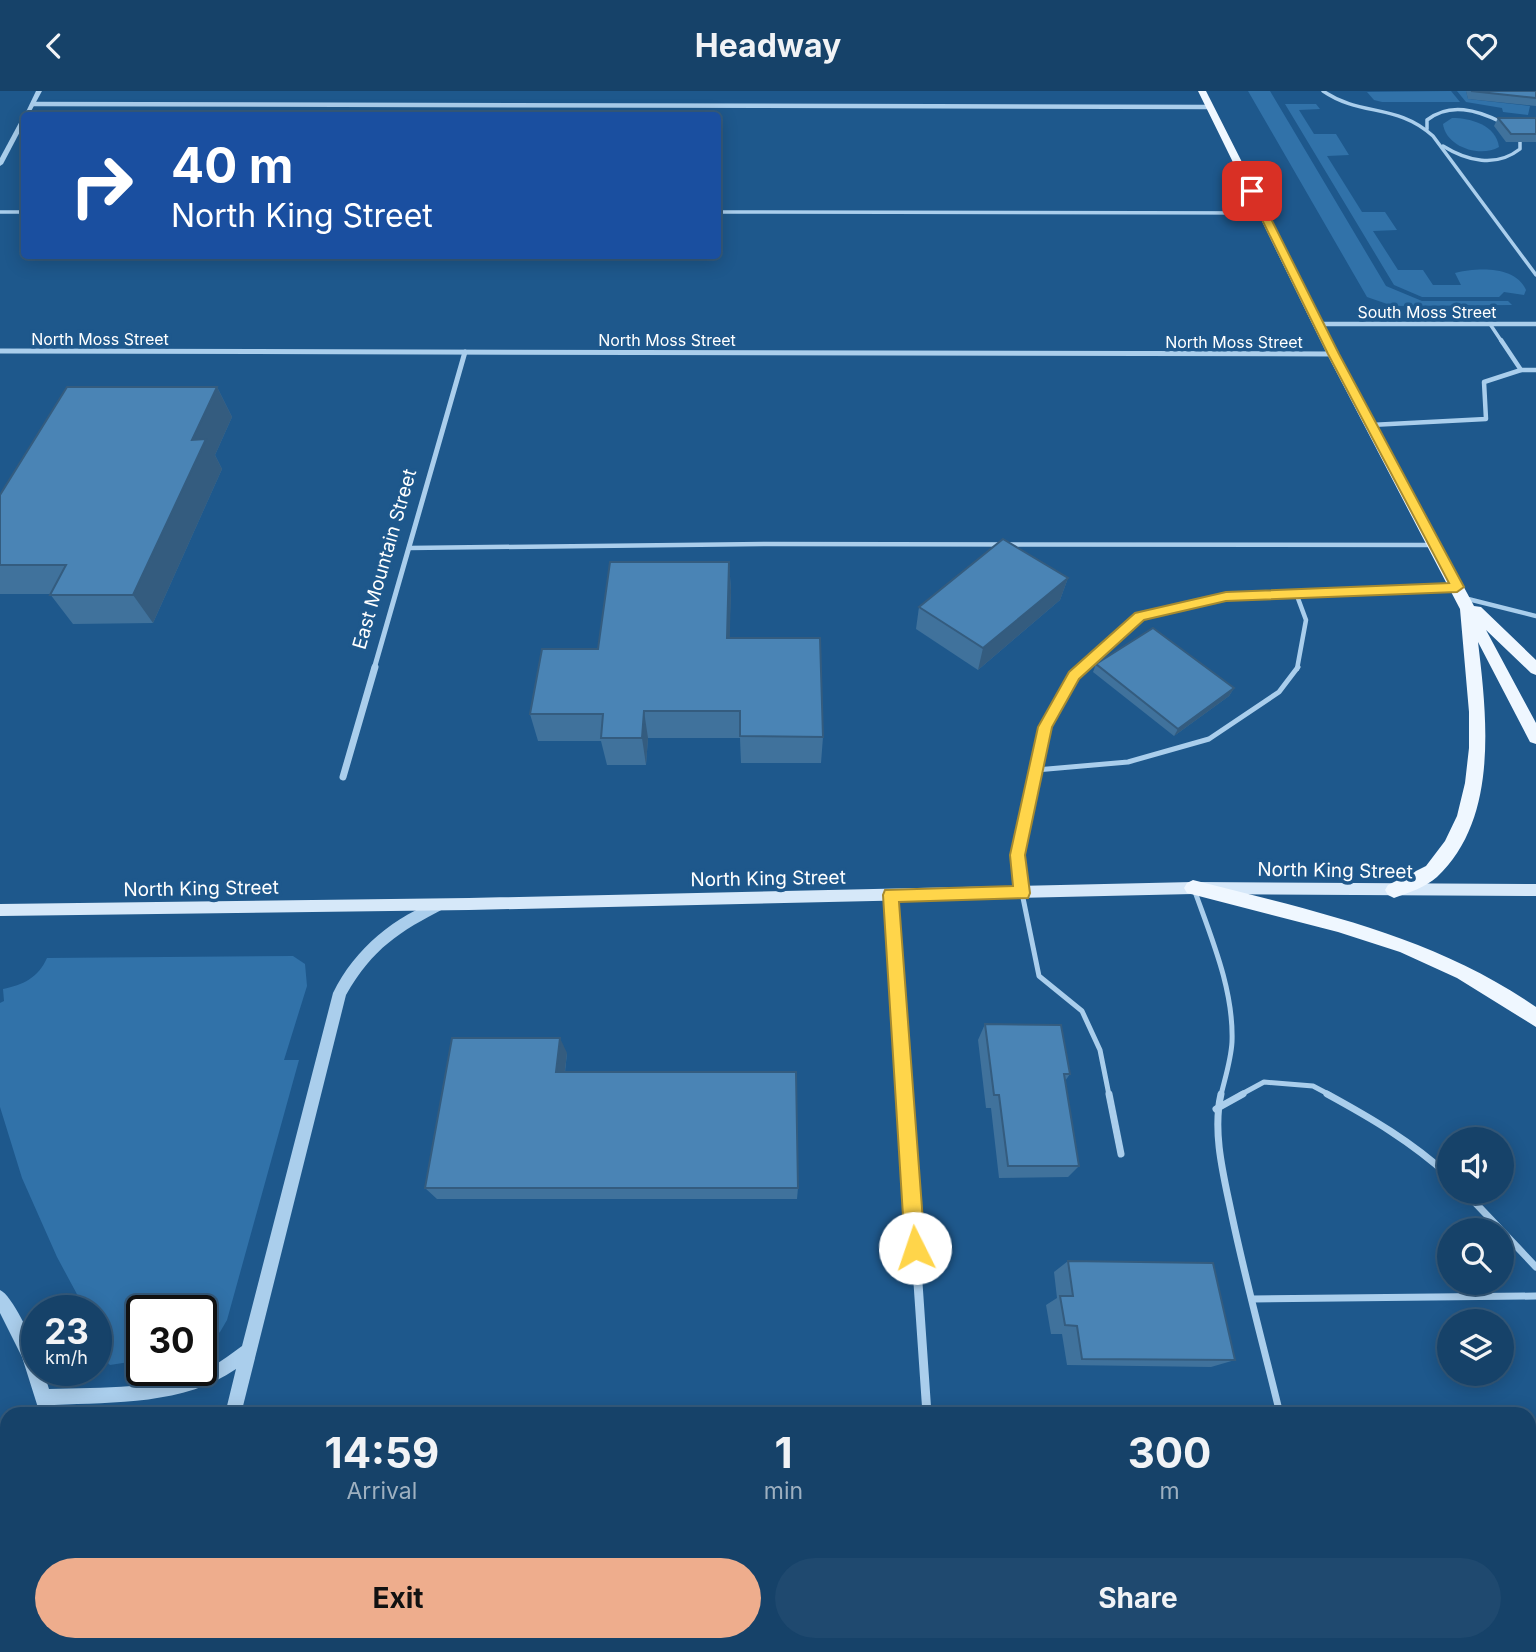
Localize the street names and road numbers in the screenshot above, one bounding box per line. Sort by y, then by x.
street label: South Moss Street [1357,302,1497,322]
street label: North Moss Street [31,329,169,349]
street label: North Moss Street [598,330,736,350]
street label: North Moss Street [1165,332,1303,352]
street label: East Mountain Street [348,466,421,652]
street label: North King Street [1257,858,1413,883]
street label: North King Street [690,866,846,891]
street label: North King Street [123,876,279,901]

